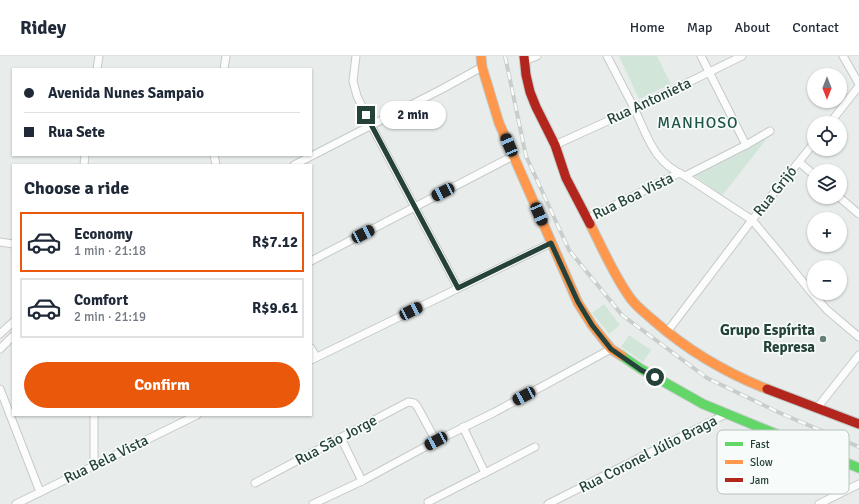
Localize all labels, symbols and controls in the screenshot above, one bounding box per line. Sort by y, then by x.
text: Ridey [20,16,66,40]
text: Home [630,19,665,36]
text: Map [687,19,712,36]
text: About [734,19,770,36]
text: Contact [792,19,839,36]
north arrow [807,68,847,108]
map controls [807,68,847,300]
street label: Rua Antonieta [604,74,694,128]
text: Avenida Nunes Sampaio [48,84,204,102]
callout: 2 min [380,101,446,129]
route end [357,106,375,124]
text: 2 min [397,107,429,123]
district label: MANHOSO [657,113,739,133]
button: locate [807,116,847,156]
text: Rua Sete [48,123,105,141]
car [499,132,519,158]
street label: Rua Grijó [749,162,801,220]
button: layers [807,164,847,204]
street label: Rua Boa Vista [590,169,676,223]
text: Choose a ride [24,177,129,199]
car [430,181,456,203]
car [529,201,549,227]
button: + [807,212,847,252]
car [350,223,376,245]
icon: car [26,224,62,260]
text: Economy [74,225,133,243]
text: R$7.12 [252,233,298,251]
text: 1 min · 21:18 [74,243,146,259]
button: − [807,260,847,300]
icon: car [26,290,62,326]
text: Comfort [74,291,128,309]
text: R$9.61 [252,299,298,317]
car [398,300,424,322]
text: 2 min · 21:19 [74,309,146,325]
place label: Grupo Espírita Represa [720,321,815,356]
marker: Grupo Espírita Represa [818,334,828,344]
button: Confirm [24,362,300,408]
route start [646,368,664,386]
car [511,385,537,407]
street label: Rua São Jorge [292,411,380,469]
street label: Rua Coronel Júlio Braga [576,411,720,497]
car [423,430,449,452]
legend [717,430,849,494]
street label: Rua Bela Vista [61,431,151,487]
text: Fast [750,438,770,451]
text: Slow [750,456,773,469]
text: Jam [750,474,769,487]

